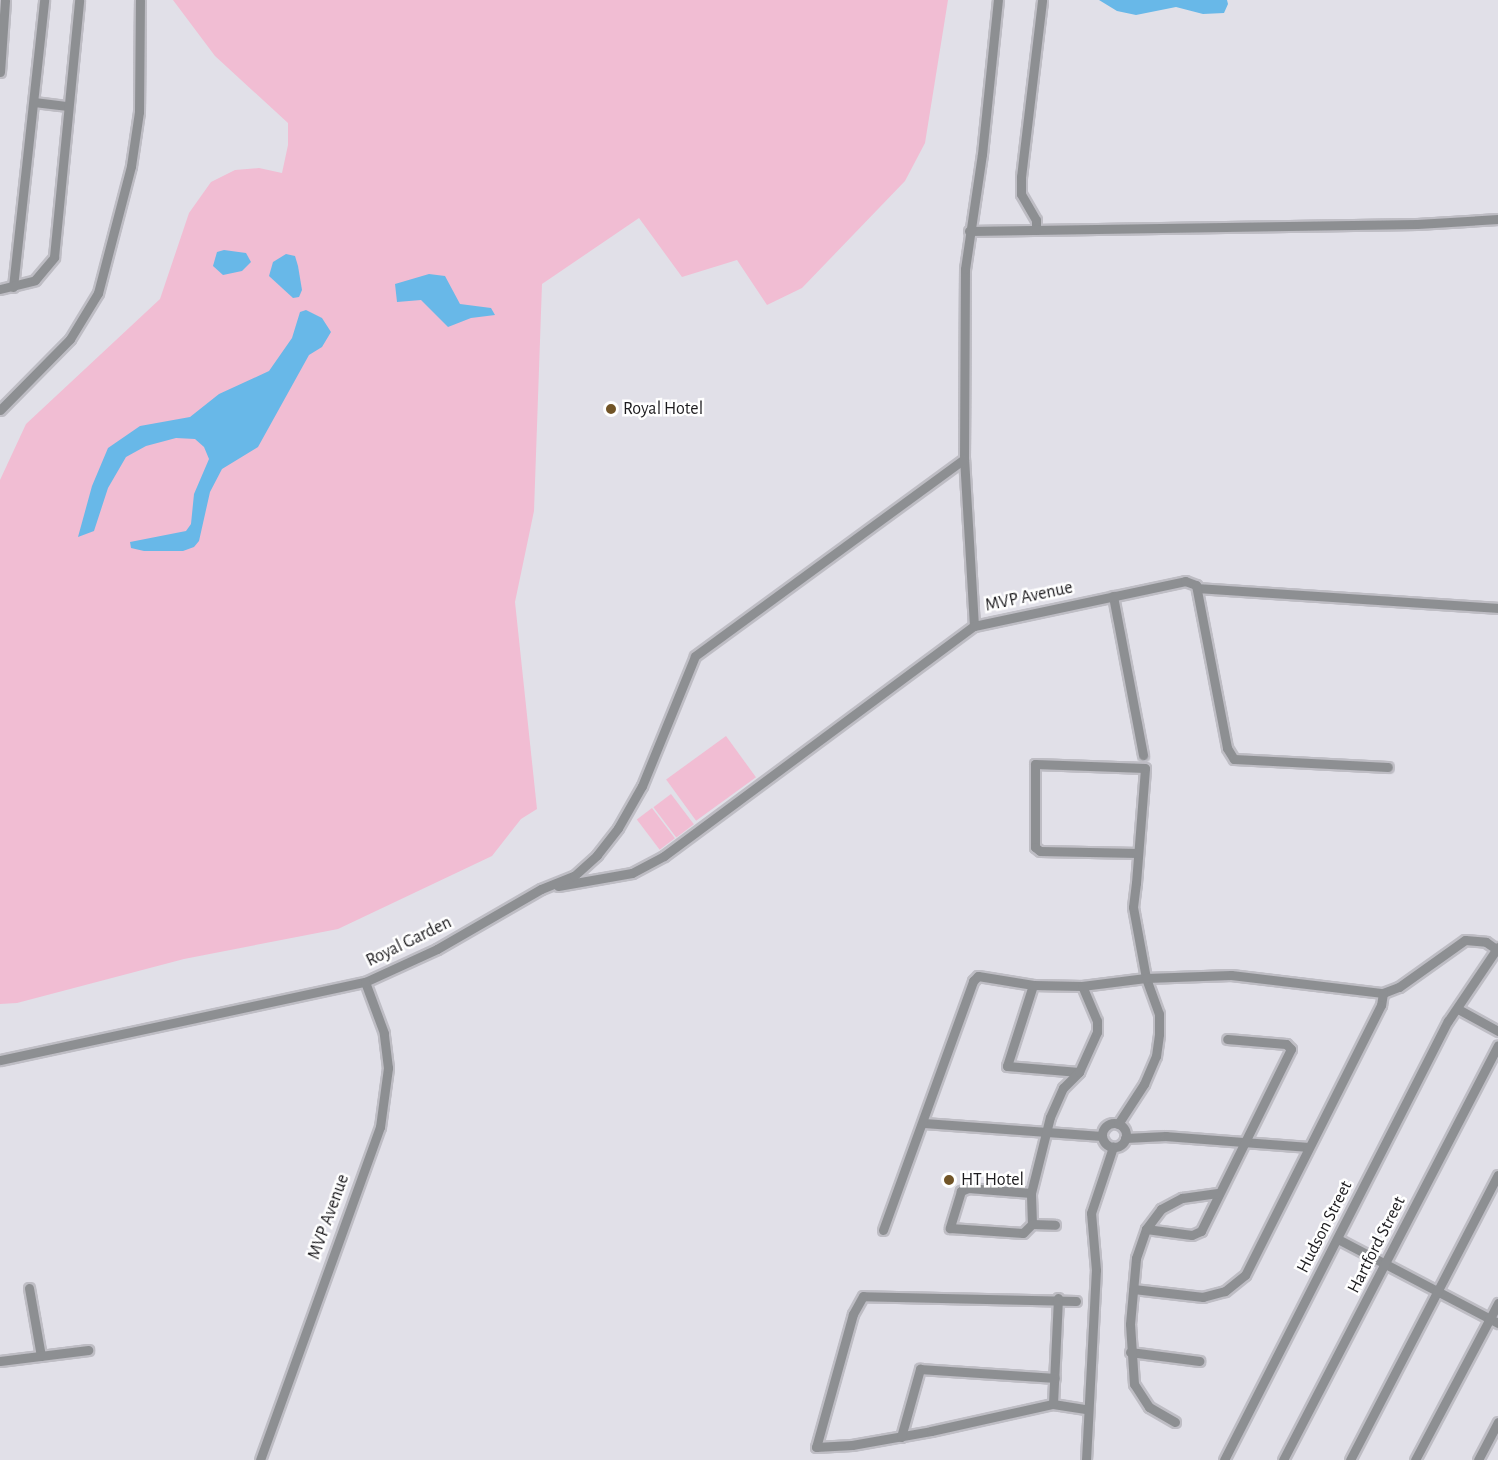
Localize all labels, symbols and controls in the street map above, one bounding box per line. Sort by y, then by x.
place label: Royal Hotel [623,398,703,420]
marker: Royal Hotel [604,402,618,416]
street label: MVP Avenue [983,577,1075,617]
street label: Royal Garden [363,912,455,972]
place label: HT Hotel [961,1169,1024,1191]
street label: MVP Avenue [304,1172,354,1262]
marker: HT Hotel [942,1173,956,1187]
street label: Hudson Street [1293,1177,1357,1277]
street label: Hartford Street [1343,1193,1411,1297]

